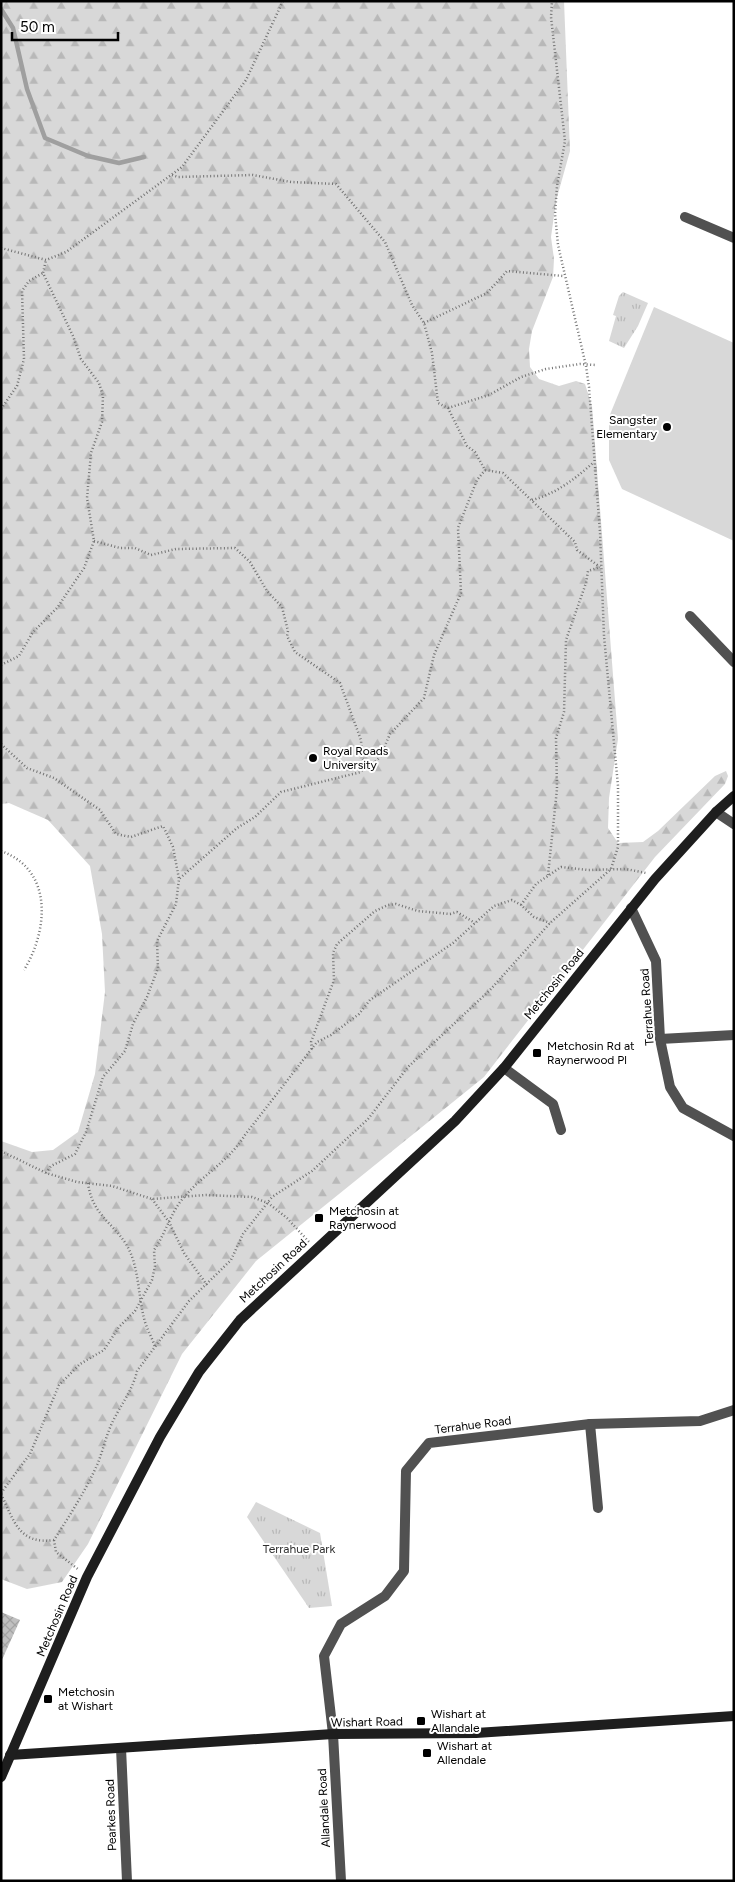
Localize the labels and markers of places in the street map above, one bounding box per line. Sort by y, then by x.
place label: Sangster Elementary [596,413,658,441]
marker: Sangster Elementary [661,421,673,433]
place label: Royal Roads University [323,744,389,772]
marker: Royal Roads University [307,752,319,764]
place label: Metchosin Rd at Raynerwood Pl [547,1039,635,1067]
marker: Metchosin Rd at Raynerwood Pl [531,1047,543,1059]
place label: Metchosin at Raynerwood [329,1204,400,1232]
marker: Metchosin at Raynerwood [313,1212,325,1224]
place label: Metchosin at Wishart [58,1685,115,1713]
marker: Metchosin at Wishart [42,1693,54,1705]
place label: Wishart at Allandale [431,1707,486,1735]
marker: Wishart at Allandale [415,1715,427,1727]
place label: Wishart at Allendale [437,1739,492,1767]
marker: Wishart at Allendale [421,1747,433,1759]

